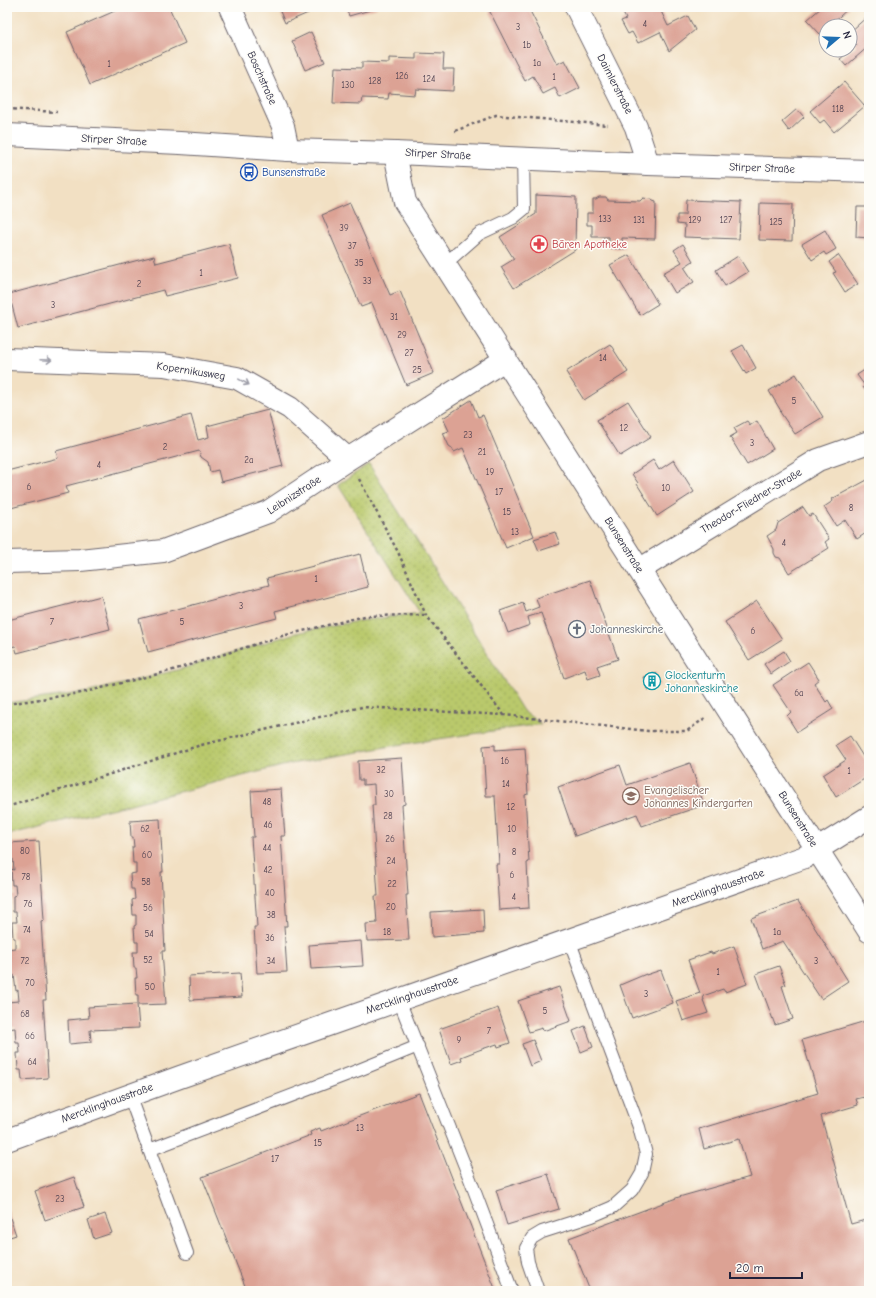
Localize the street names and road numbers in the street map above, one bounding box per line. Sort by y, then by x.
street label: Boschstraße [244,49,280,107]
street label: Daimlerstraße [594,52,636,116]
street label: Stirper Straße [81,132,148,148]
street label: Stirper Straße [405,146,472,162]
street label: Stirper Straße [729,160,796,176]
street label: Kopernikusweg [156,359,226,383]
street label: Theodor-Fliedner-Straße [698,465,804,536]
street label: Leibnizstraße [265,473,324,517]
street label: Bunsenstraße [602,515,647,576]
street label: Bunsenstraße [776,789,821,850]
street label: Mercklinghausstraße [670,866,766,910]
street label: Mercklinghausstraße [364,973,460,1017]
street label: Mercklinghausstraße [59,1080,155,1126]

